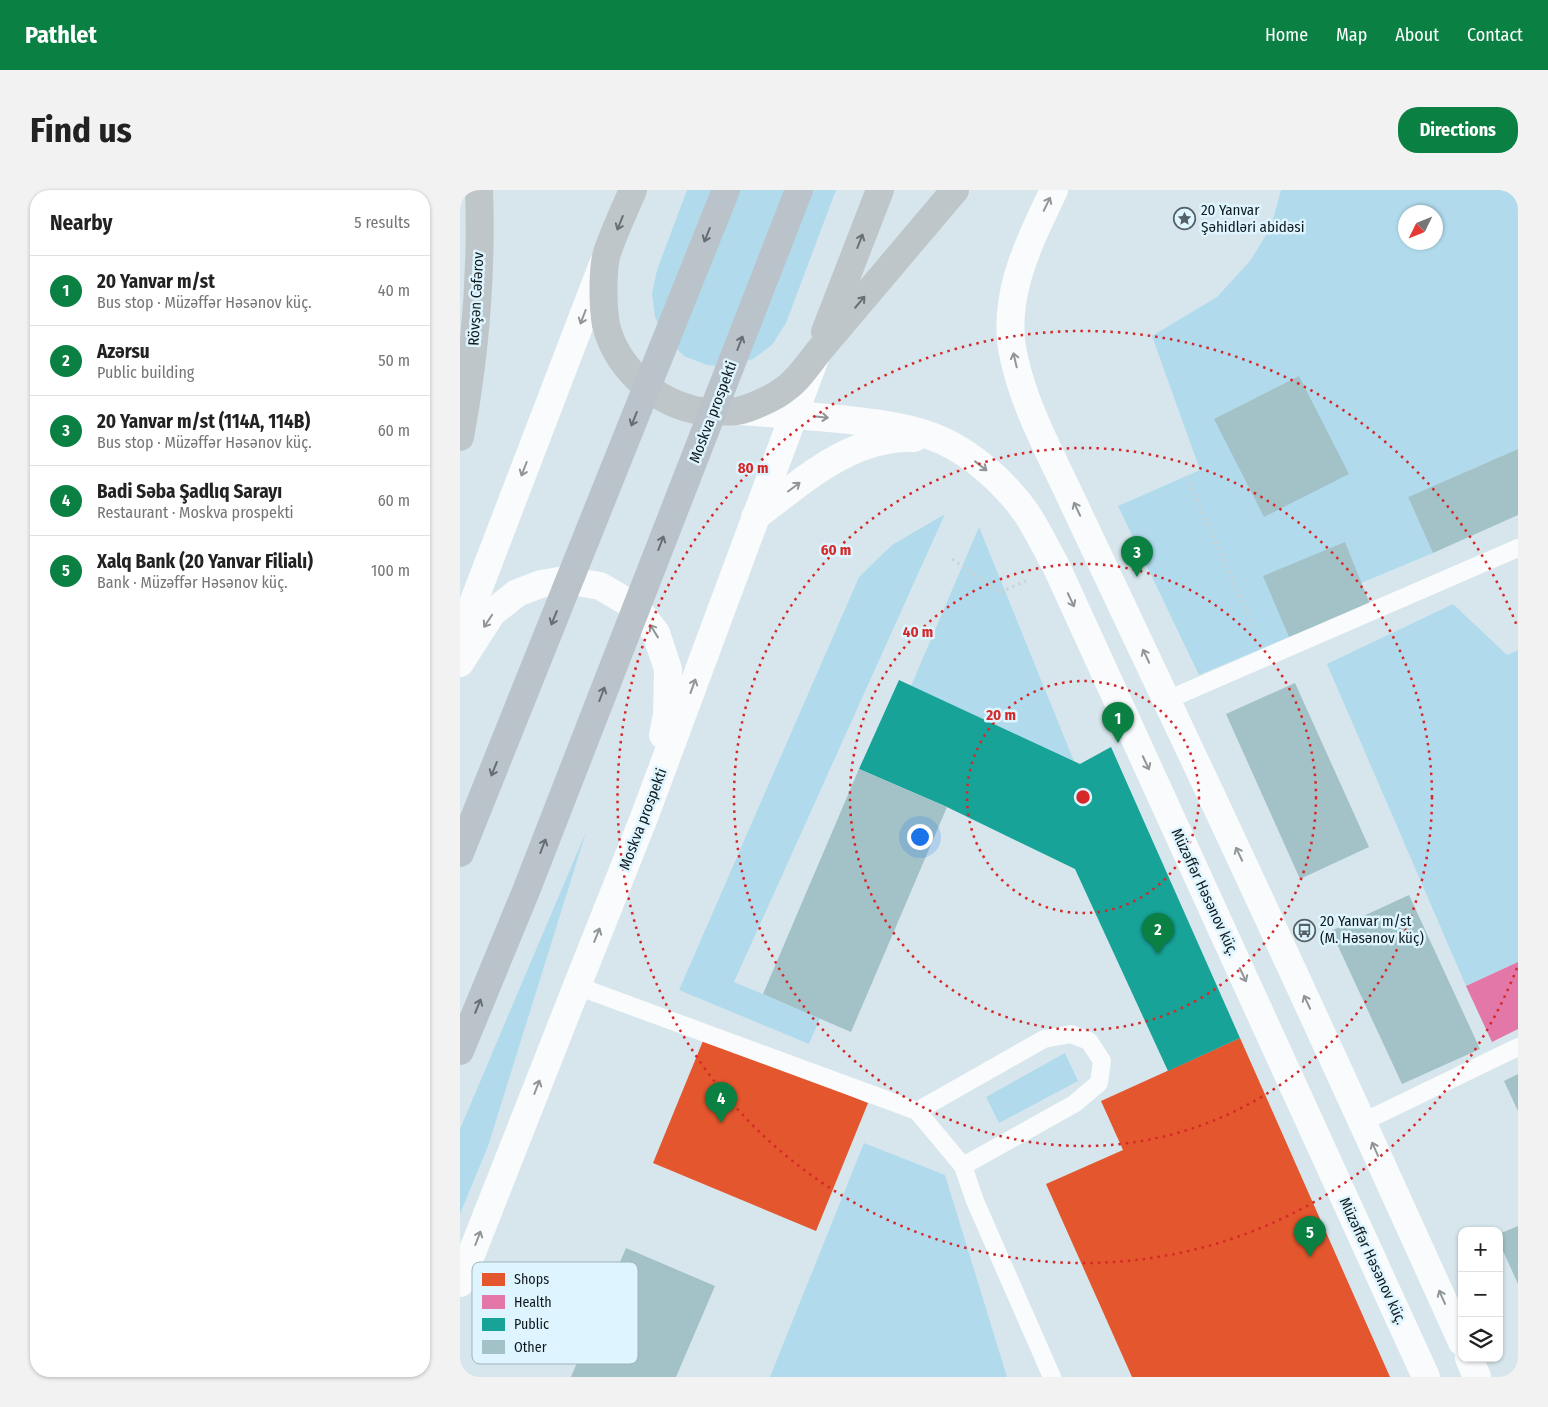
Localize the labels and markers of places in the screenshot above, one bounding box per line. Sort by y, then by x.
place label: 20 Yanvar Şəhidləri abidəsi [1201,201,1304,236]
place icon: 20 Yanvar Şəhidləri abidəsi [1173,207,1197,231]
pin: 3 [1121,536,1153,577]
pin: 1 [1102,702,1134,743]
centre of rings [1074,788,1092,806]
place label: 20 Yanvar m/st (M. Həsənov küç) [1320,912,1424,947]
pin: 2 [1142,913,1174,954]
bus stop icon: 20 Yanvar m/st (M. Həsənov küç) [1292,918,1316,942]
pin: 4 [705,1082,737,1123]
pin: 5 [1294,1216,1326,1257]

